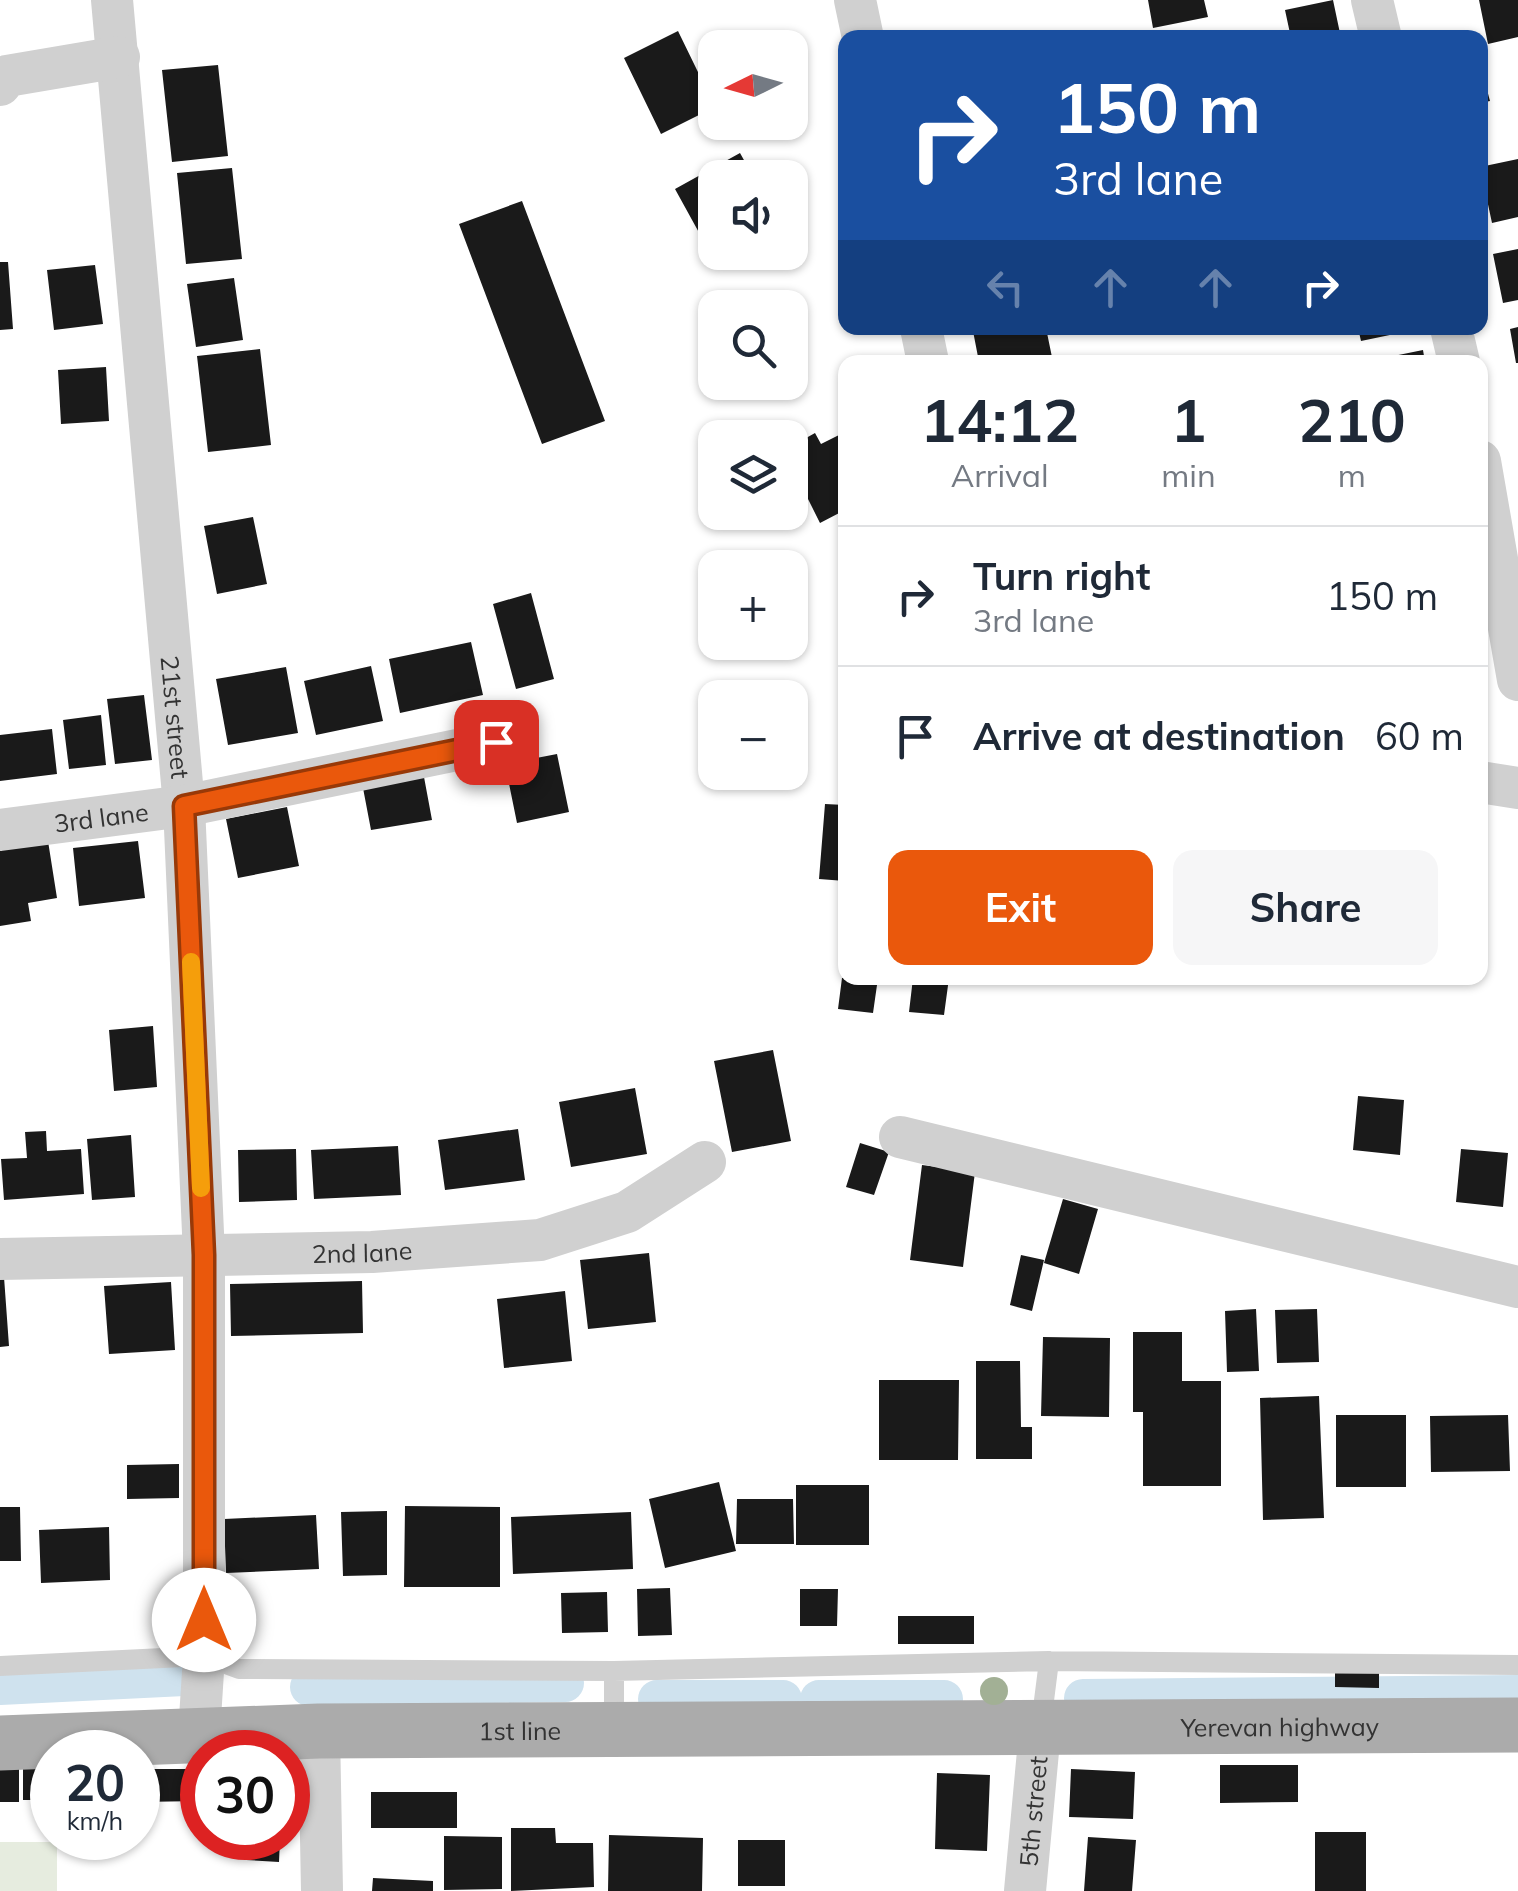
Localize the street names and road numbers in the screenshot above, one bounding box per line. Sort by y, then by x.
street label: 21st street [155,654,197,780]
street label: 3rd lane [52,795,150,838]
street label: 2nd lane [311,1234,413,1269]
street label: Yerevan highway [1180,1710,1379,1742]
street label: 1st line [478,1714,561,1746]
street label: 5th street [1012,1754,1053,1868]

